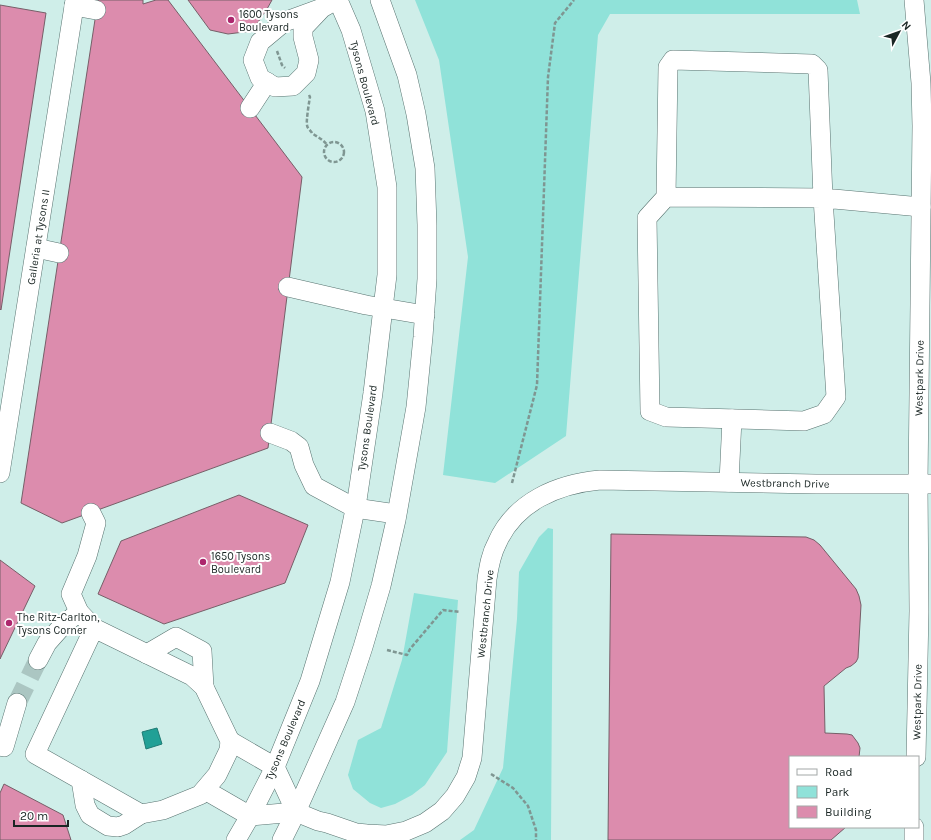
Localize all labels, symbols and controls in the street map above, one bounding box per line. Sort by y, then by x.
place label: 1600 Tysons Boulevard [239,8,299,34]
north arrow [879,12,919,52]
marker: 1600 Tysons Boulevard [226,15,236,25]
text: N [899,19,914,33]
street label: Tysons Boulevard [347,39,382,127]
street label: Galleria at Tysons II [25,188,52,286]
street label: Westpark Drive [912,340,927,416]
street label: Tysons Boulevard [355,384,380,472]
street label: Westbranch Drive [740,476,830,491]
place label: 1650 Tysons Boulevard [211,550,270,576]
marker: 1650 Tysons Boulevard [198,557,208,567]
street label: Westbranch Drive [474,569,497,659]
place label: The Ritz-Carlton, Tysons Corner [17,611,100,637]
marker: The Ritz-Carlton, Tysons Corner [4,618,14,628]
street label: Westpark Drive [910,664,925,740]
street label: Tysons Boulevard [262,698,308,783]
legend [789,756,919,828]
text: Road [825,765,853,779]
text: Park [825,785,850,799]
scale bar [14,802,68,828]
text: Building [825,805,872,819]
text: 20 m [20,809,48,823]

